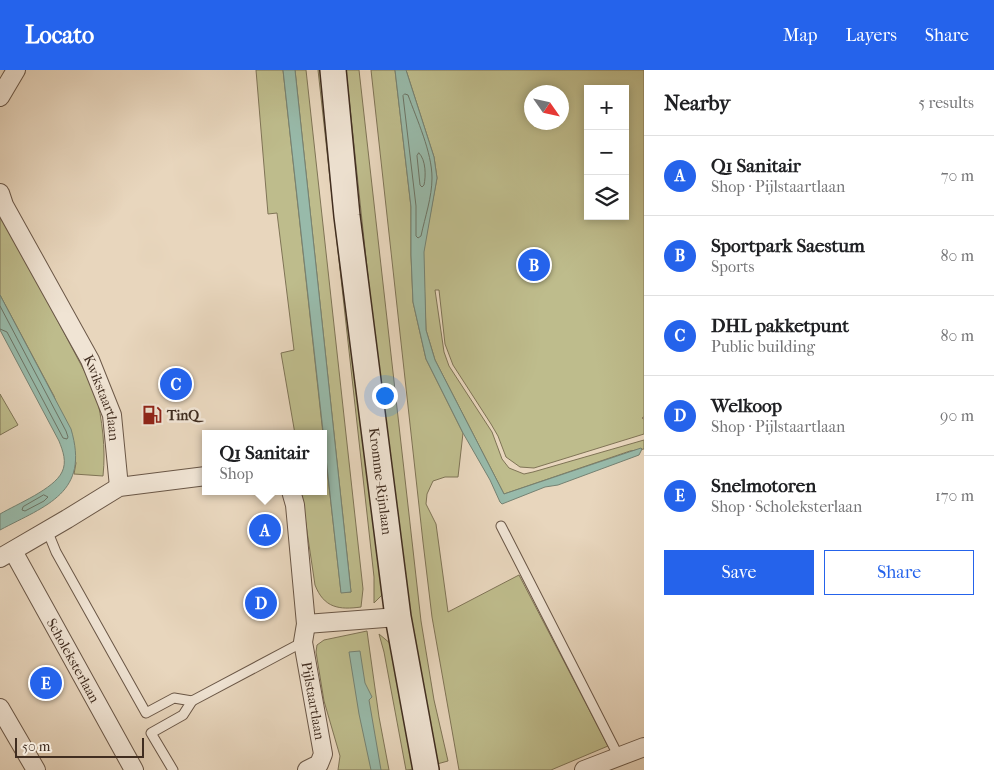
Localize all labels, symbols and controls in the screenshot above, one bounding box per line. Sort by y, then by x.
text: Locato [25,21,94,49]
text: Map [783,25,817,46]
text: Layers [845,25,897,46]
text: Share [925,25,969,46]
north arrow [524,85,569,130]
map controls [584,85,629,220]
button: + [584,85,629,130]
text: Nearby [664,91,730,115]
text: 5 results [918,93,974,112]
button: − [584,130,629,175]
text: Q1 Sanitair [711,155,801,177]
text: A [675,166,685,185]
text: 70 m [941,166,974,185]
button: layers [584,175,629,220]
text: Shop · Pijlstaartlaan [711,177,845,196]
text: Sportpark Saestum [711,235,865,257]
pin: B [518,246,550,284]
text: B [675,246,685,265]
text: 80 m [940,246,974,265]
text: Sports [711,257,754,276]
text: DHL pakketpunt [711,315,849,337]
text: C [675,326,685,345]
text: 80 m [940,326,974,345]
text: Public building [711,337,815,356]
street label: Kwikstaartlaan [80,351,123,442]
pin: C [160,365,192,403]
your location [372,383,398,409]
text: Welkoop [711,395,782,417]
fuel station icon: TinQ [141,404,163,426]
text: D [674,406,686,425]
text: 90 m [940,406,974,425]
place label: TinQ [166,407,204,424]
text: Shop · Pijlstaartlaan [711,417,845,436]
street label: Kromme-Rijnlaan [365,427,396,536]
popup [202,430,327,495]
text: Q1 Sanitair [220,442,309,464]
text: Shop [220,464,254,483]
text: Snelmotoren [711,475,816,497]
text: E [675,486,685,505]
text: 170 m [935,486,974,505]
text: Shop · Scholeksterlaan [711,497,862,516]
pin: A [249,511,281,549]
button: Save [664,550,814,595]
button: Share [824,550,974,595]
pin: D [245,584,277,622]
street label: Scholeksterlaan [43,615,104,706]
street label: Pijlstaartlaan [298,660,329,741]
pin: E [30,664,62,702]
scale bar [15,735,144,758]
text: 50 m [22,738,50,755]

